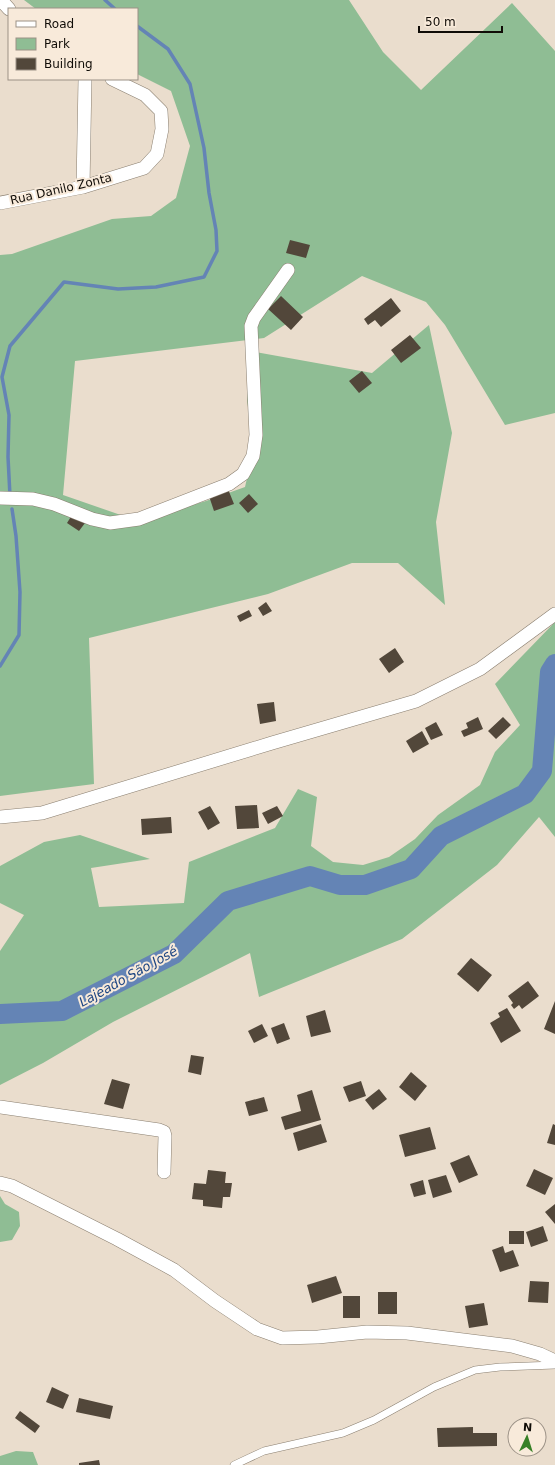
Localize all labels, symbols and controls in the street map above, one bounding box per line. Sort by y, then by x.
legend [8,8,138,80]
scale bar [419,8,502,34]
text: 50 m [425,15,456,29]
text: Road [44,17,74,31]
text: Park [44,37,70,51]
text: Building [44,57,93,71]
street label: Rua Danilo Zonta [9,171,113,207]
water label: Lajeado São José [77,943,180,1010]
north arrow [507,1417,547,1457]
text: N [523,1421,533,1434]

